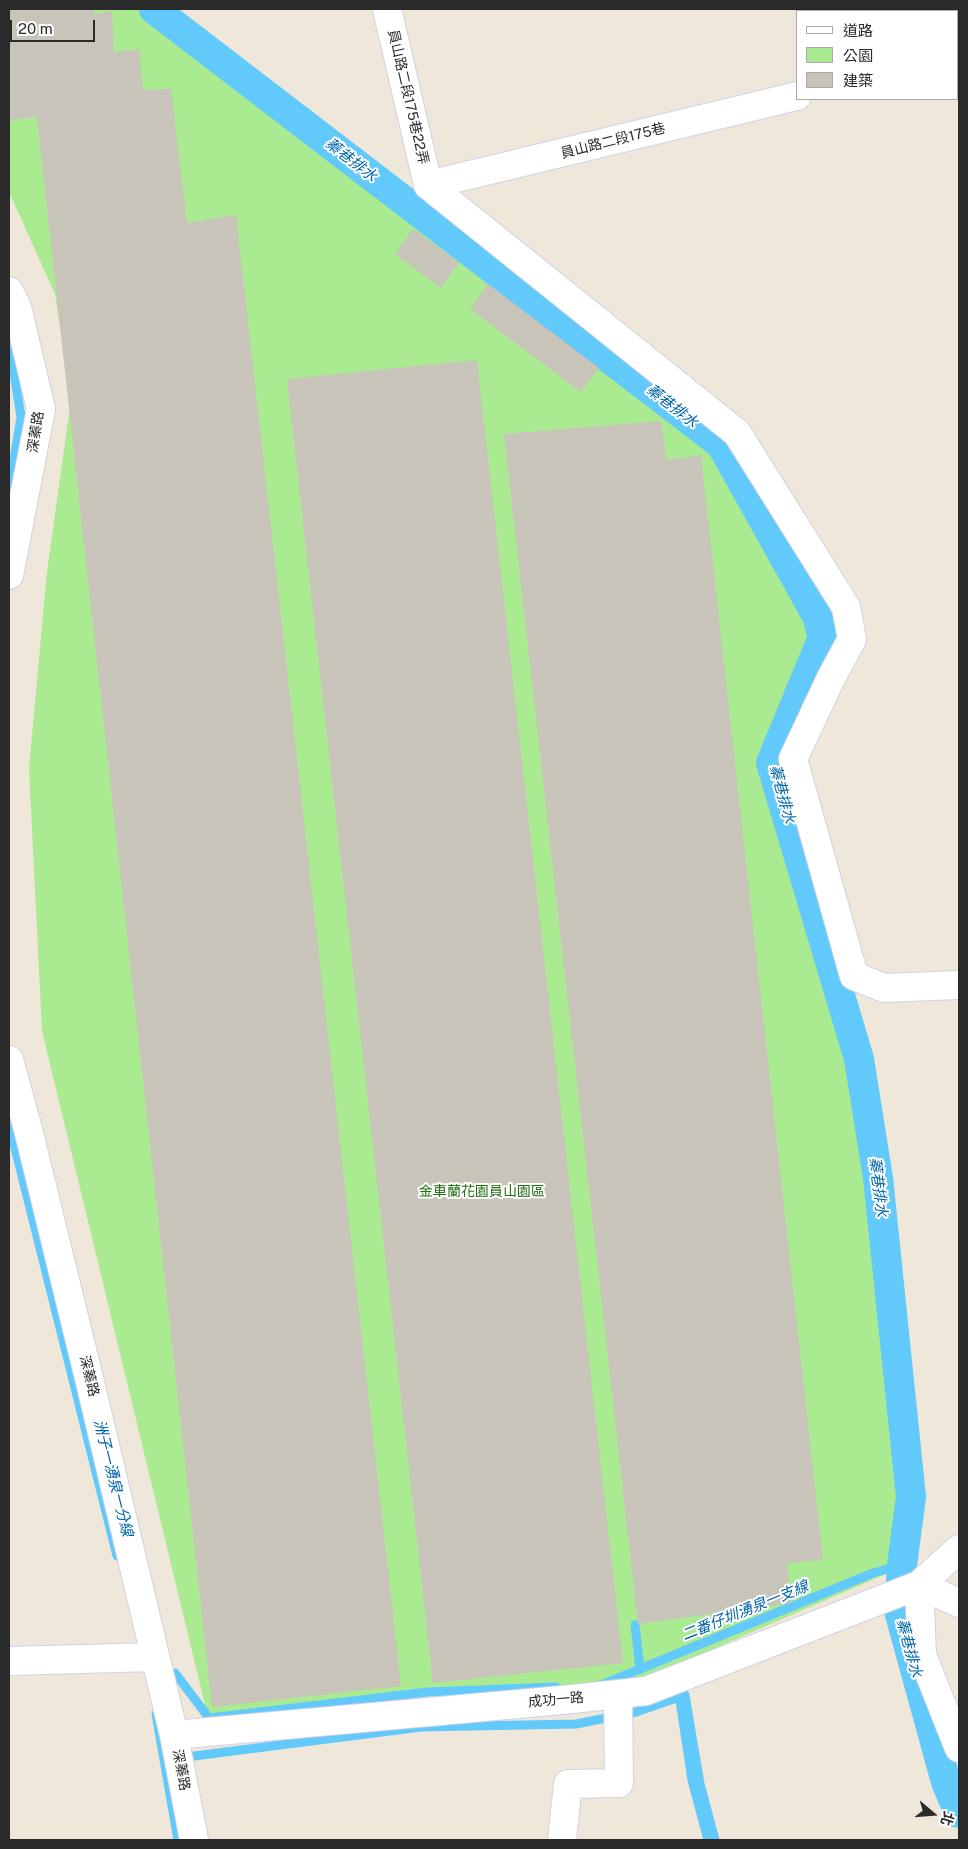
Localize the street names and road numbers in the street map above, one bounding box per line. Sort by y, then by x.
street label: 員山路二段175巷22弄 [384,28,432,166]
street label: 員山路二段175巷 [559,120,667,162]
street label: 深蓁路 [24,410,48,454]
street label: 深蓁路 [76,1354,102,1398]
street label: 成功一路 [527,1689,585,1711]
street label: 深蓁路 [169,1748,193,1792]

